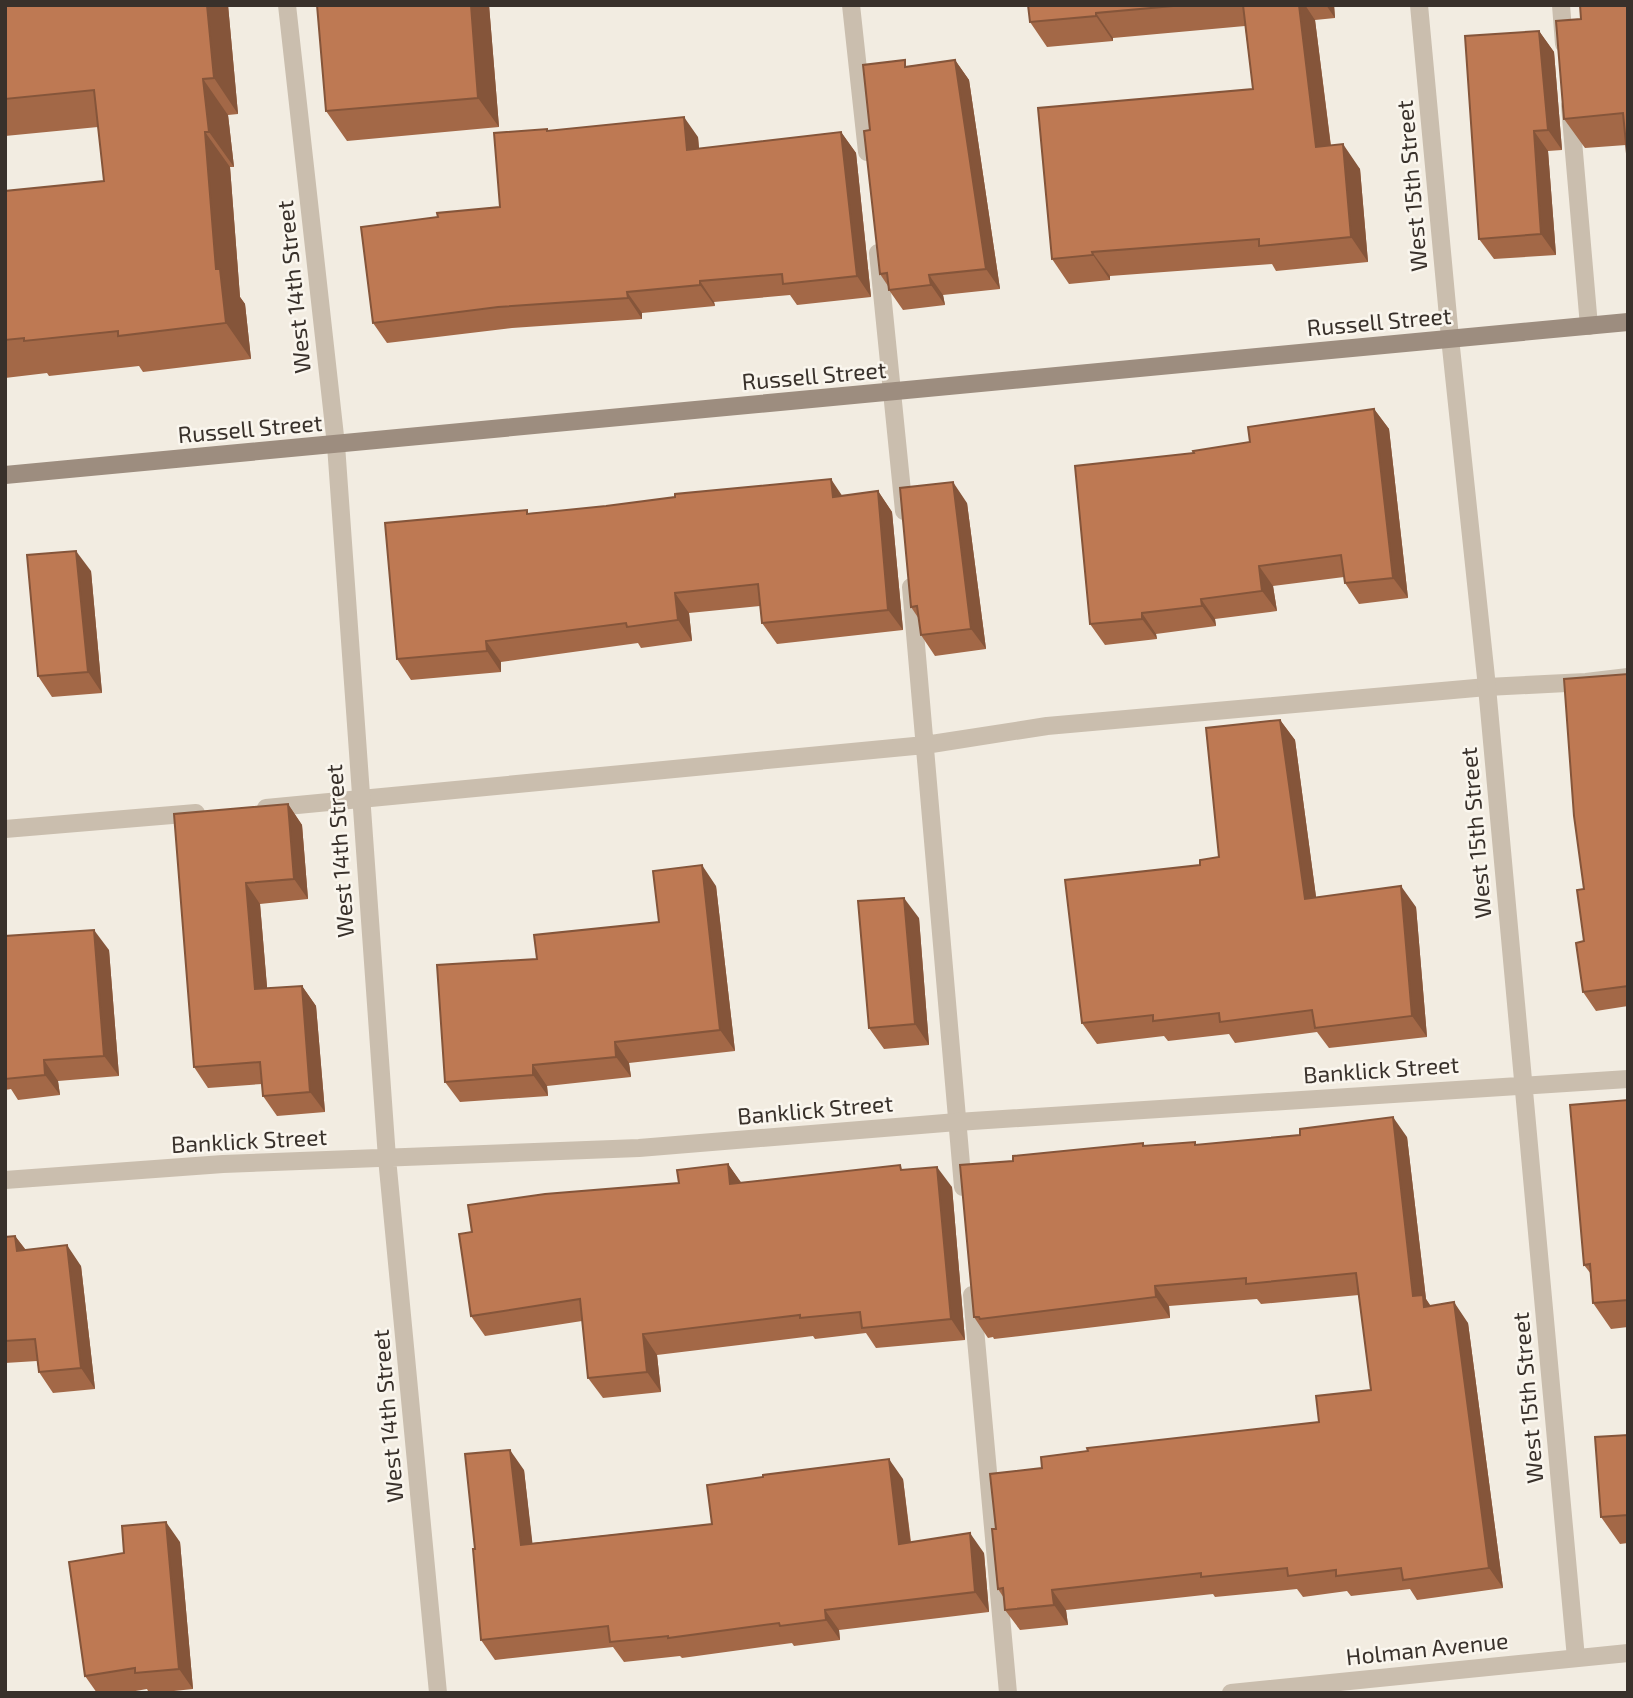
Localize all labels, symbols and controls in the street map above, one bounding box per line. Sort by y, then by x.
street label: West 15th Street [1390,99,1432,273]
street label: West 14th Street [270,199,316,375]
street label: Russell Street [1305,301,1453,341]
street label: Russell Street [740,355,888,395]
street label: Russell Street [176,408,324,448]
street label: West 15th Street [1454,746,1496,920]
street label: West 14th Street [319,763,359,939]
street label: Banklick Street [1302,1050,1460,1088]
street label: Banklick Street [736,1088,894,1130]
street label: Banklick Street [170,1122,328,1158]
street label: West 15th Street [1506,1311,1548,1485]
street label: West 14th Street [365,1328,409,1504]
street label: Holman Avenue [1344,1626,1510,1670]

